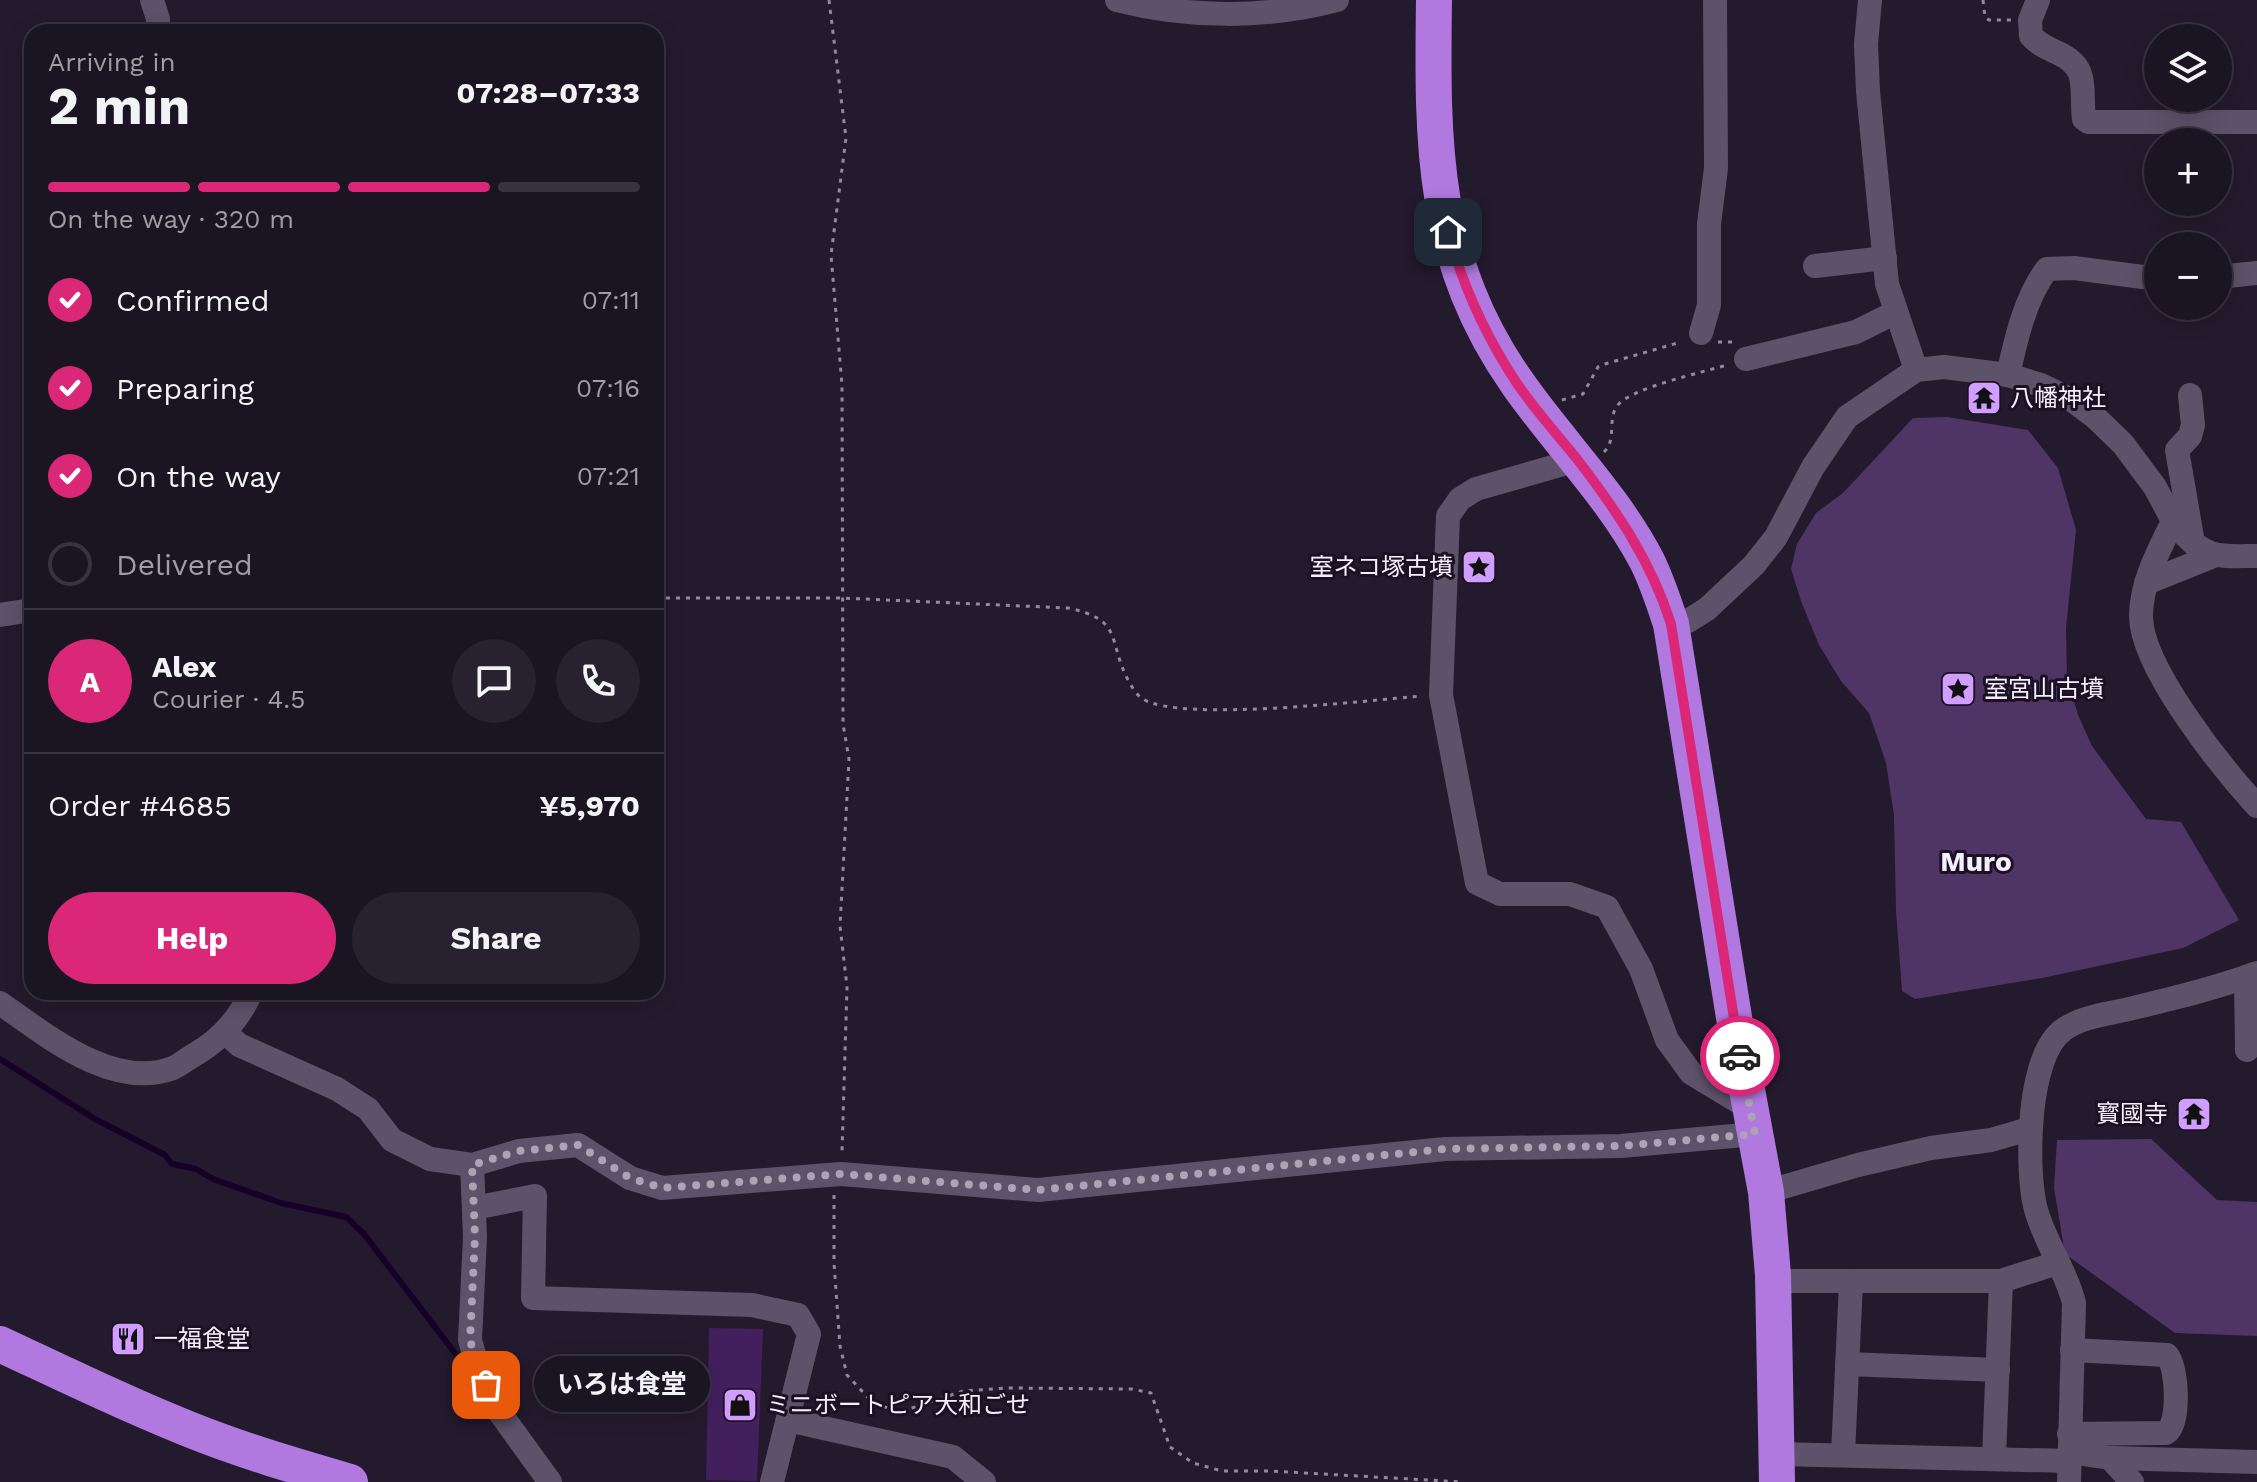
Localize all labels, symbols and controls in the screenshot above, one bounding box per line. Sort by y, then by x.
map controls [2144,24,2232,320]
button: layers [2144,24,2232,112]
text: Arriving in [48,47,176,77]
text: 07:28–07:33 [456,75,640,110]
text: 2 min [48,76,190,137]
button: + [2144,128,2232,216]
pin [1414,198,1482,266]
text: On the way · 320 m [48,204,294,234]
icon: home [1426,210,1470,254]
button: − [2144,232,2232,320]
icon: check [48,278,92,322]
text: Confirmed [116,283,270,318]
text: 07:11 [582,285,640,315]
icon: check [48,366,92,410]
text: Preparing [116,371,254,406]
text: 07:16 [576,373,640,403]
temple icon: 八幡神社 [1965,379,2003,417]
place label: 八幡神社 [2010,384,2106,412]
icon: check [48,454,92,498]
text: On the way [116,459,281,494]
text: 07:21 [577,461,640,491]
text: Delivered [116,547,253,582]
place icon: 室ネコ塚古墳 [1460,548,1498,586]
place label: 室ネコ塚古墳 [1309,553,1453,581]
button: chat [452,639,536,723]
button: phone [556,639,640,723]
text: Alex [152,649,216,684]
text: A [80,664,100,699]
place icon: 室宮山古墳 [1939,670,1977,708]
place label: 室宮山古墳 [1984,675,2104,703]
text: Courier · 4.5 [152,684,305,714]
text: Order #4685 [48,788,232,823]
text: ¥5,970 [539,788,640,823]
district label: Muro [1940,845,2012,878]
button: Help [48,892,336,984]
button: Share [352,892,640,984]
courier [1700,1016,1780,1096]
icon: car [1718,1034,1762,1078]
temple icon: 寳國寺 [2175,1095,2213,1133]
place label: 寳國寺 [2096,1100,2168,1128]
restaurant icon: 一福食堂 [109,1320,147,1358]
place label: 一福食堂 [154,1325,250,1353]
pin [452,1351,520,1419]
callout: いろは食堂 [534,1357,710,1413]
icon: bag [464,1363,508,1407]
text: いろは食堂 [557,1369,687,1399]
shop icon: ミニボートピア大和ごせ [721,1386,759,1424]
place label: ミニボートピア大和ごせ [766,1391,1030,1419]

